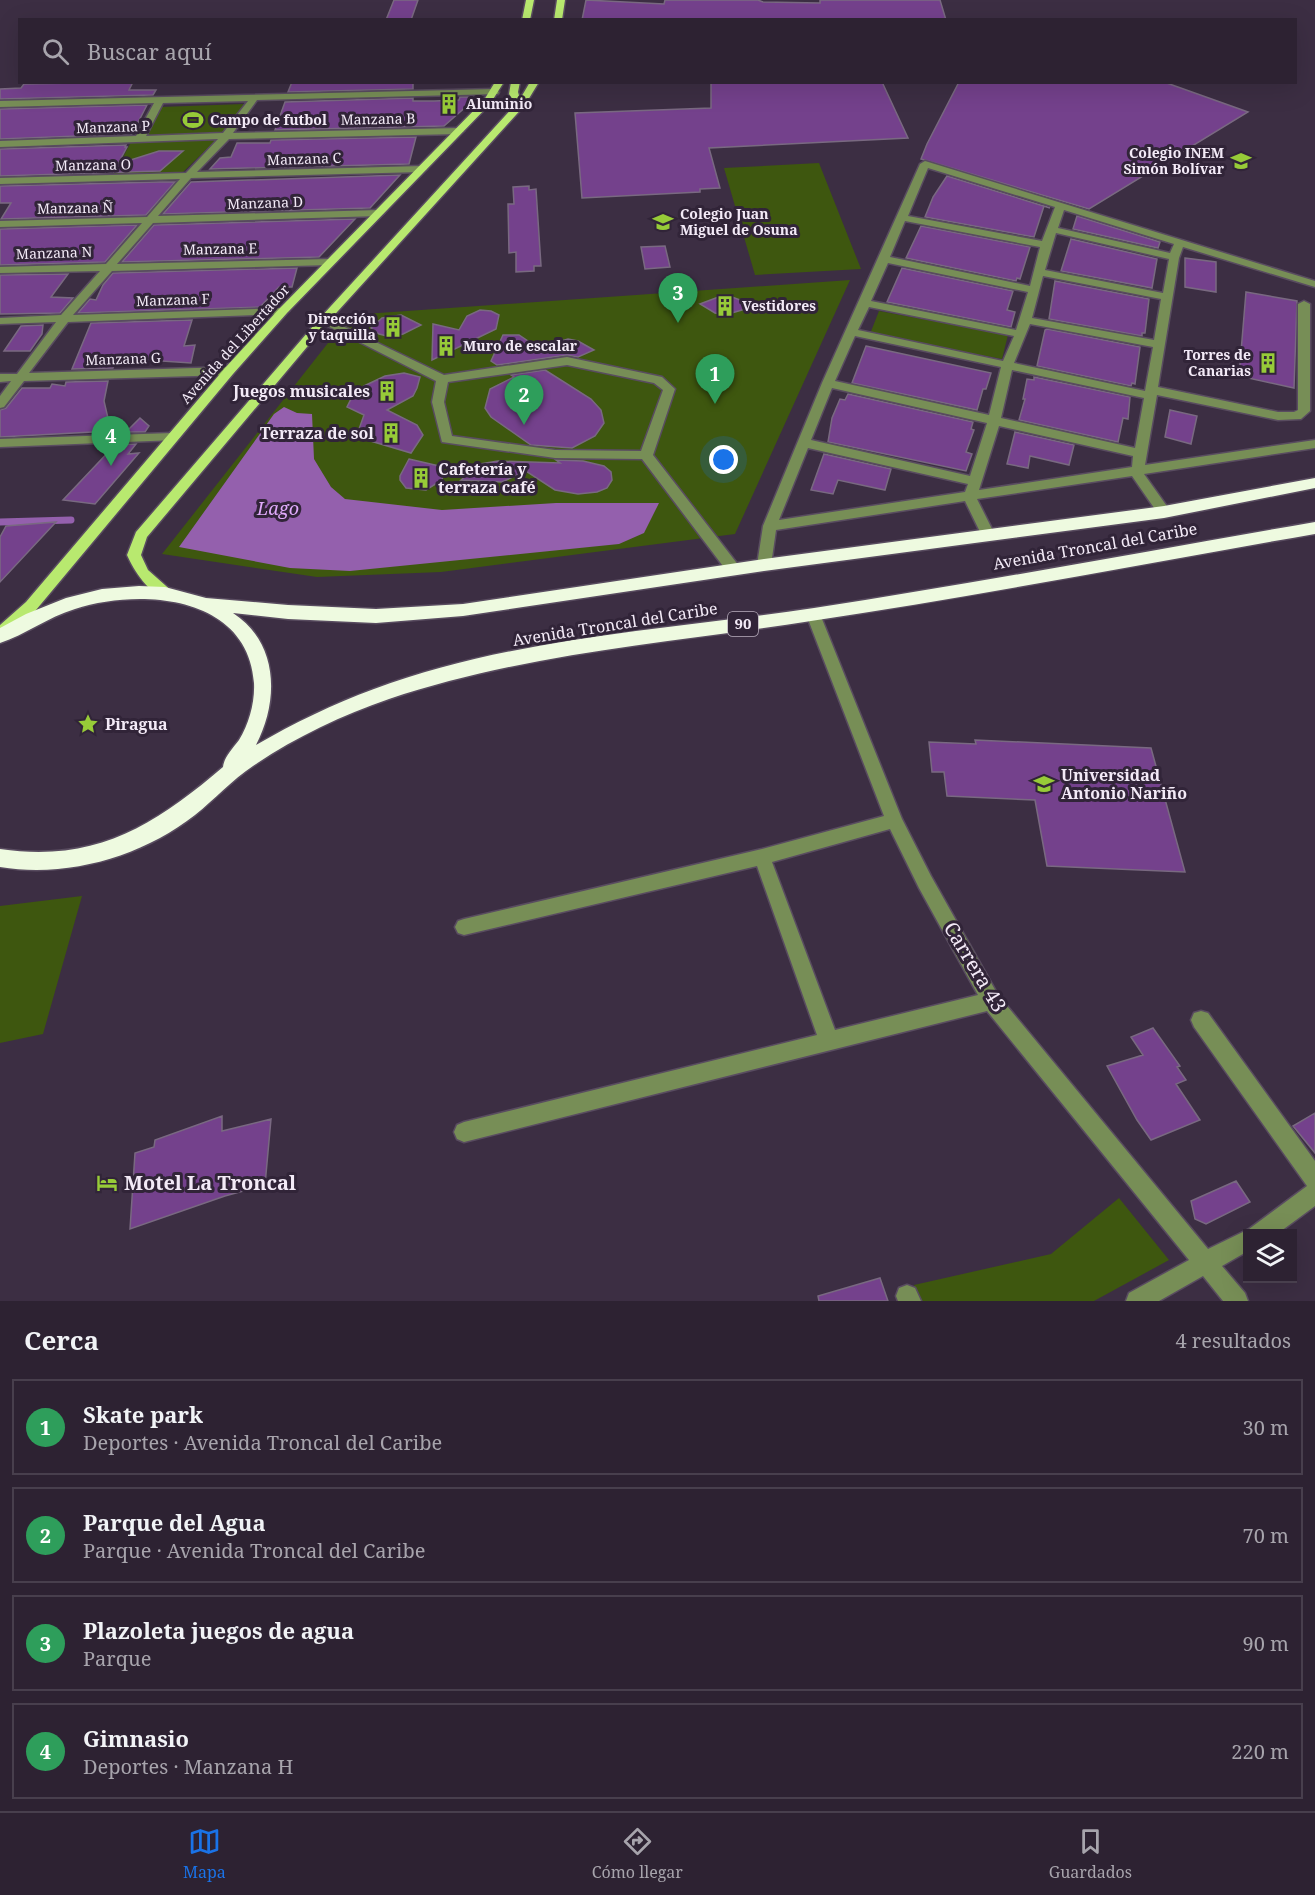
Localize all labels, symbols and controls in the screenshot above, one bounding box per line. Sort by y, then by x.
search box [18,18,1297,84]
icon: search [39,35,72,68]
text: Buscar aquí [87,36,211,66]
building icon: Aluminio [437,92,461,116]
place label: Aluminio [466,94,532,113]
sports icon: Campo de futbol [181,108,205,132]
street label: Manzana B [340,108,416,129]
place label: Campo de futbol [210,110,327,129]
street label: Manzana P [76,116,150,137]
place label: Colegio INEM Simón Bolívar [1124,143,1225,178]
street label: Manzana C [267,148,342,169]
school or university icon: Colegio INEM Simón Bolívar [1229,149,1253,173]
street label: Manzana O [55,154,131,175]
street label: Manzana D [227,192,303,213]
street label: Manzana Ñ [37,197,114,218]
place label: Colegio Juan Miguel de Osuna [680,204,798,239]
school or university icon: Colegio Juan Miguel de Osuna [651,210,675,234]
street label: Manzana E [183,238,258,259]
street label: Manzana N [16,242,93,263]
pin: 3 [658,274,698,323]
street label: Avenida del Libertador [176,280,294,407]
street label: Manzana F [136,289,210,310]
building icon: Vestidores [713,294,737,318]
place label: Vestidores [742,296,816,315]
place label: Dirección y taquilla [307,309,376,344]
building icon: Dirección y taquilla [381,315,405,339]
building icon: Muro de escalar [434,334,458,358]
place label: Muro de escalar [463,336,578,355]
place label: Torres de Canarias [1184,345,1251,380]
street label: Manzana G [85,348,161,369]
building icon: Torres de Canarias [1256,351,1280,375]
pin: 1 [696,354,734,404]
pin: 2 [504,376,544,425]
building icon: Juegos musicales [375,379,399,403]
place label: Juegos musicales [232,380,370,402]
pin: 4 [92,416,130,466]
building icon: Terraza de sol [379,421,403,445]
place label: Terraza de sol [260,422,374,444]
your location [709,445,738,474]
place label: Cafetería y terraza café [438,458,536,498]
building icon: Cafetería y terraza café [409,466,433,490]
water label: Lago [256,496,299,520]
street label: Avenida Troncal del Caribe [991,517,1199,575]
street label: Avenida Troncal del Caribe [511,597,719,651]
road number: 90 [728,612,758,636]
place icon: Piragua [76,712,100,736]
place label: Piragua [105,713,168,735]
place label: Universidad Antonio Nariño [1061,764,1187,804]
school or university icon: Universidad Antonio Nariño [1032,772,1056,796]
street label: Carrera 43 [938,917,1013,1017]
place label: Motel La Troncal [124,1169,296,1196]
hotel icon: Motel La Troncal [95,1171,119,1195]
map controls [1243,1229,1297,1283]
button: layers [1243,1229,1297,1283]
text: Cerca [24,1322,99,1358]
text: 4 resultados [1175,1327,1291,1354]
text: Skate park [83,1399,203,1429]
text: 1 [40,1414,51,1441]
text: 30 m [1243,1414,1289,1441]
text: Deportes · Avenida Troncal del Caribe [83,1429,442,1456]
text: Parque del Agua [83,1507,266,1537]
text: 2 [40,1522,51,1549]
text: 70 m [1243,1522,1289,1549]
text: Parque · Avenida Troncal del Caribe [83,1537,425,1564]
text: Plazoleta juegos de agua [83,1615,354,1645]
text: 3 [40,1630,51,1657]
text: 90 m [1243,1630,1289,1657]
text: Parque [83,1645,151,1672]
text: Gimnasio [83,1723,189,1753]
text: 4 [40,1738,51,1765]
text: 220 m [1231,1738,1289,1765]
text: Deportes · Manzana H [83,1753,293,1780]
tab: Mapa [183,1825,226,1883]
tab: Cómo llegar [592,1825,683,1883]
tab: Guardados [1049,1825,1132,1883]

